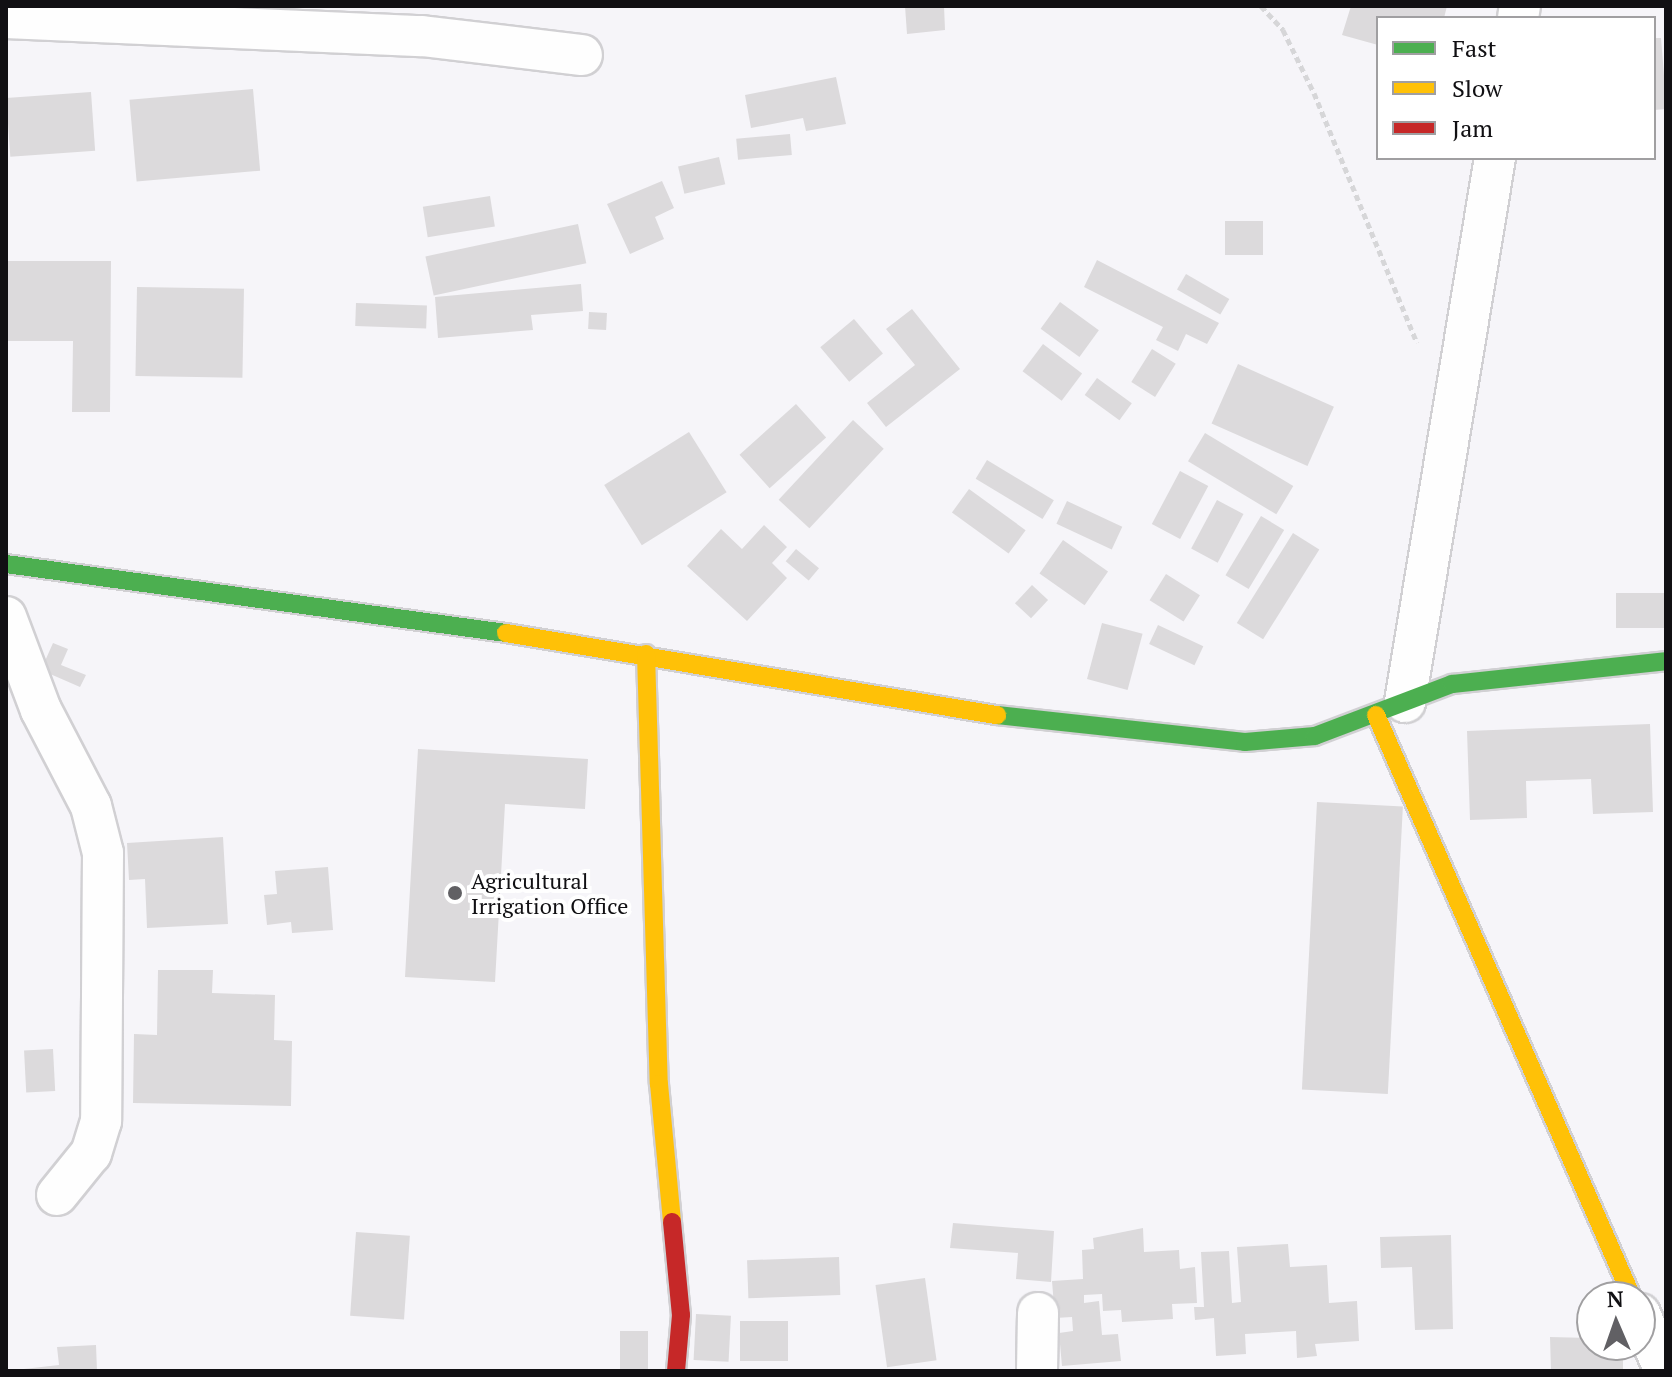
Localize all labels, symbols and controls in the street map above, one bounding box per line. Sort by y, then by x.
legend [1376,16,1656,160]
text: Fast [1452,32,1496,64]
text: Slow [1452,72,1503,104]
text: Jam [1452,112,1493,144]
place label: Agricultural Irrigation Office [471,867,628,918]
marker: Agricultural Irrigation Office [446,884,464,902]
north arrow [1576,1281,1656,1361]
text: N [1606,1284,1624,1313]

